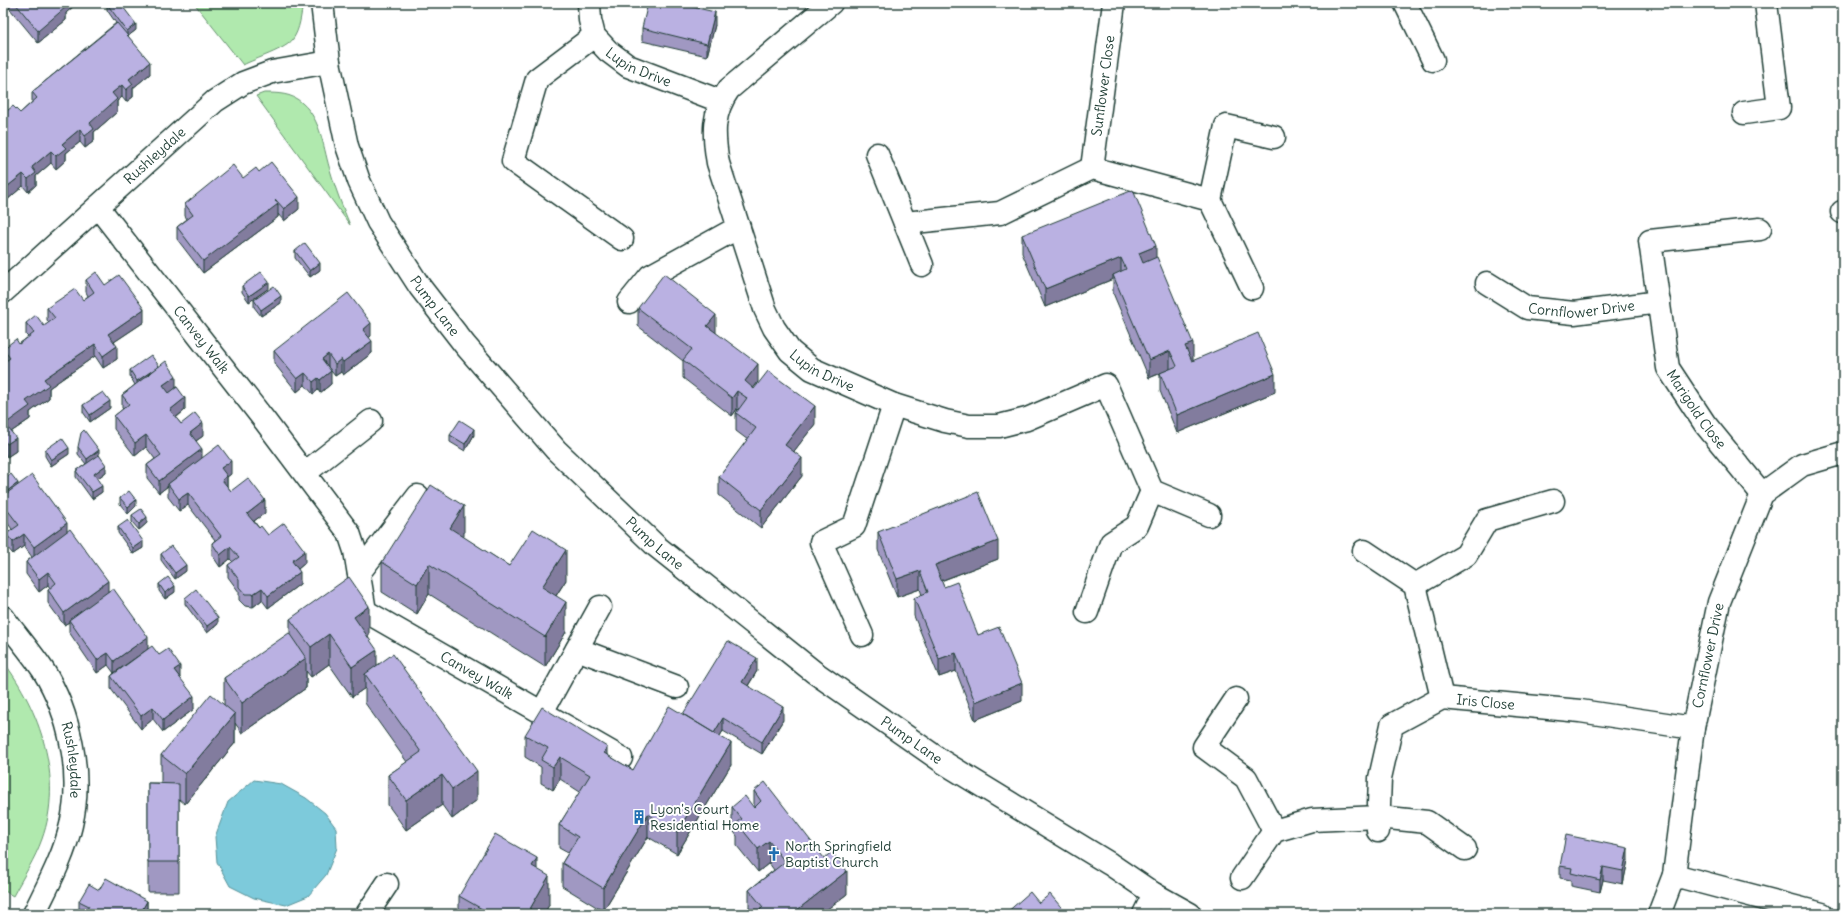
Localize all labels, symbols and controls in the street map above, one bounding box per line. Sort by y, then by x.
street label: Sunflower Close [1087,34,1119,137]
street label: Lupin Drive [602,43,674,91]
street label: Rushleydale [120,123,189,188]
street label: Pump Lane [406,272,464,340]
street label: Cornflower Drive [1527,296,1636,322]
street label: Canvey Walk [169,302,233,377]
street label: Lupin Drive [786,345,857,395]
street label: Marigold Close [1663,366,1730,452]
street label: Pump Lane [622,513,687,574]
street label: Cornflower Drive [1688,601,1728,710]
street label: Canvey Walk [437,647,516,703]
street label: Iris Close [1456,690,1516,714]
street label: Pump Lane [877,712,946,768]
street label: Rushleydale [57,720,85,799]
place label: Lyon's Court Residential Home [650,800,759,834]
building icon: Lyon's Court Residential Home [631,809,647,825]
place label: North Springfield Baptist Church [785,837,891,871]
church icon: North Springfield Baptist Church [766,846,782,862]

